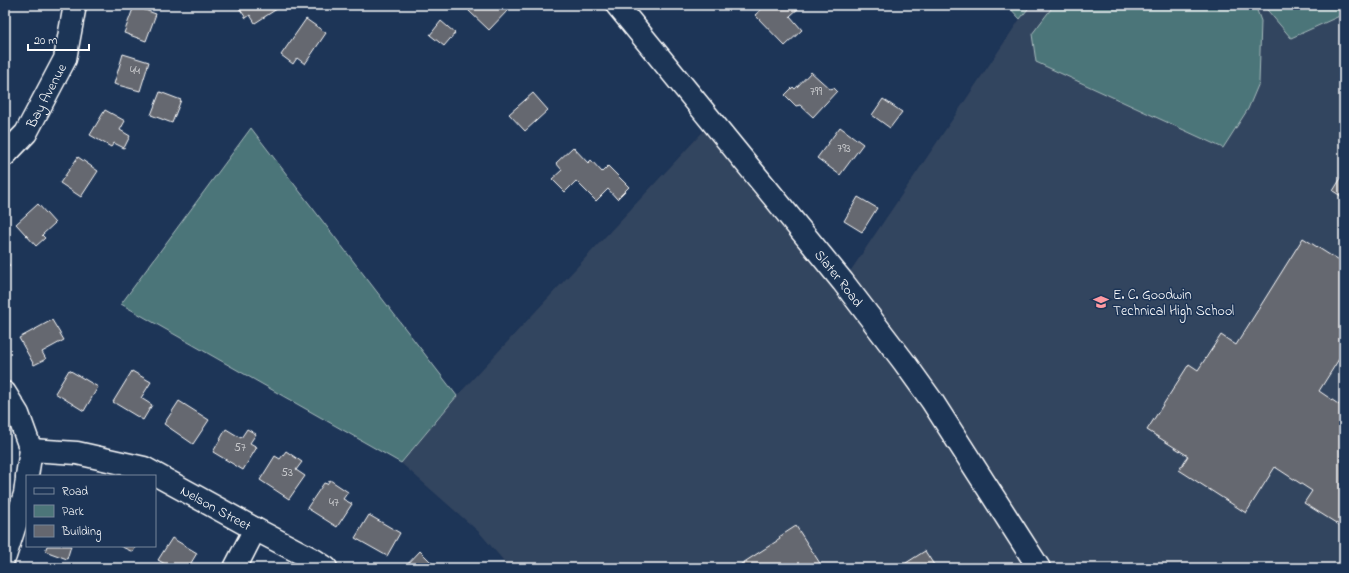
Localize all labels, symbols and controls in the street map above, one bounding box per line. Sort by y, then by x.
scale bar [28,26,89,52]
text: 20 m [34,32,57,50]
street label: Bay Avenue [21,59,73,133]
house number: 44 [130,62,140,80]
house number: 799 [810,83,822,101]
house number: 793 [837,140,851,158]
street label: Slater Road [809,246,868,312]
place label: E. C. Goodwin Technical High School [1113,285,1234,323]
school or university icon: E. C. Goodwin Technical High School [1092,293,1110,311]
house number: 57 [234,439,246,457]
house number: 53 [281,464,293,482]
legend [26,475,156,547]
street label: Nelson Street [176,481,255,537]
text: Road [62,483,88,501]
house number: 47 [329,494,339,512]
text: Park [62,503,84,521]
text: Building [61,523,101,542]

